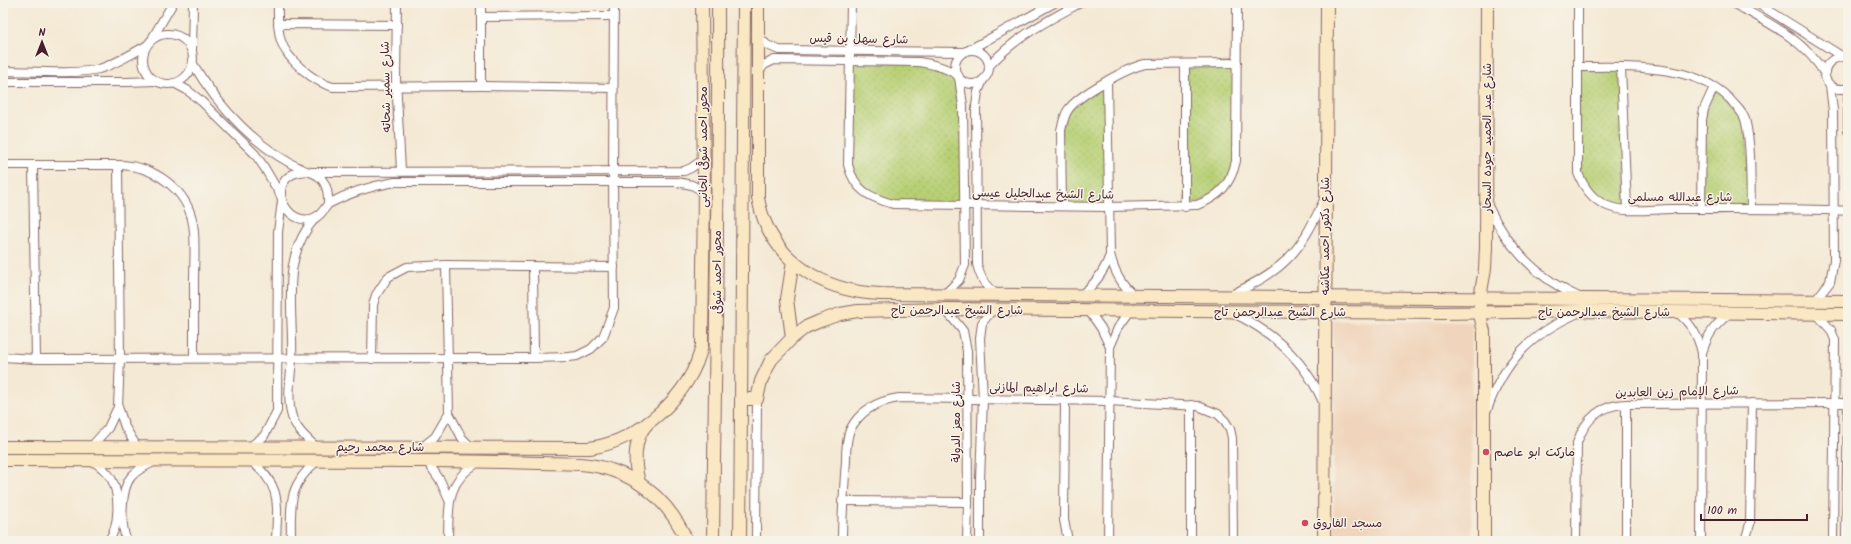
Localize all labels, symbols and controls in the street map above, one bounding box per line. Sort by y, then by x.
north arrow [22,22,62,62]
text: N [39,24,46,42]
street label: شارع سهل بن قيس [809,29,909,49]
street label: شارع سمير شحاته [376,41,396,133]
street label: شارع عبد الحميد جوده السحار [1478,63,1497,214]
street label: محور احمد شوقى الجانبى [694,86,713,208]
street label: شارع دكتور احمد عكاشه [1316,177,1335,295]
street label: شارع الشيخ عبدالجليل عيسى [972,183,1114,205]
street label: شارع عبدالله مسلمى [1628,188,1732,207]
street label: محور احمد شوقى [708,230,727,314]
street label: شارع الشيخ عبدالرحمن تاج [891,301,1023,320]
street label: شارع الشيخ عبدالرحمن تاج [1214,303,1346,322]
street label: شارع الشيخ عبدالرحمن تاج [1538,303,1670,322]
street label: شارع ابراهيم المازنى [989,378,1089,398]
street label: شارع معز الدولة [947,381,966,463]
street label: شارع الإمام زين العابدين [1615,381,1739,403]
street label: شارع محمد رحيم [336,438,424,457]
place label: ماركت ابو عاصم [1494,443,1575,462]
marker: ماركت ابو عاصم [1481,447,1491,457]
scale bar [1701,496,1807,522]
text: 100 m [1707,501,1738,520]
place label: مسجد الفاروق [1313,514,1382,533]
marker: مسجد الفاروق [1300,518,1310,528]

